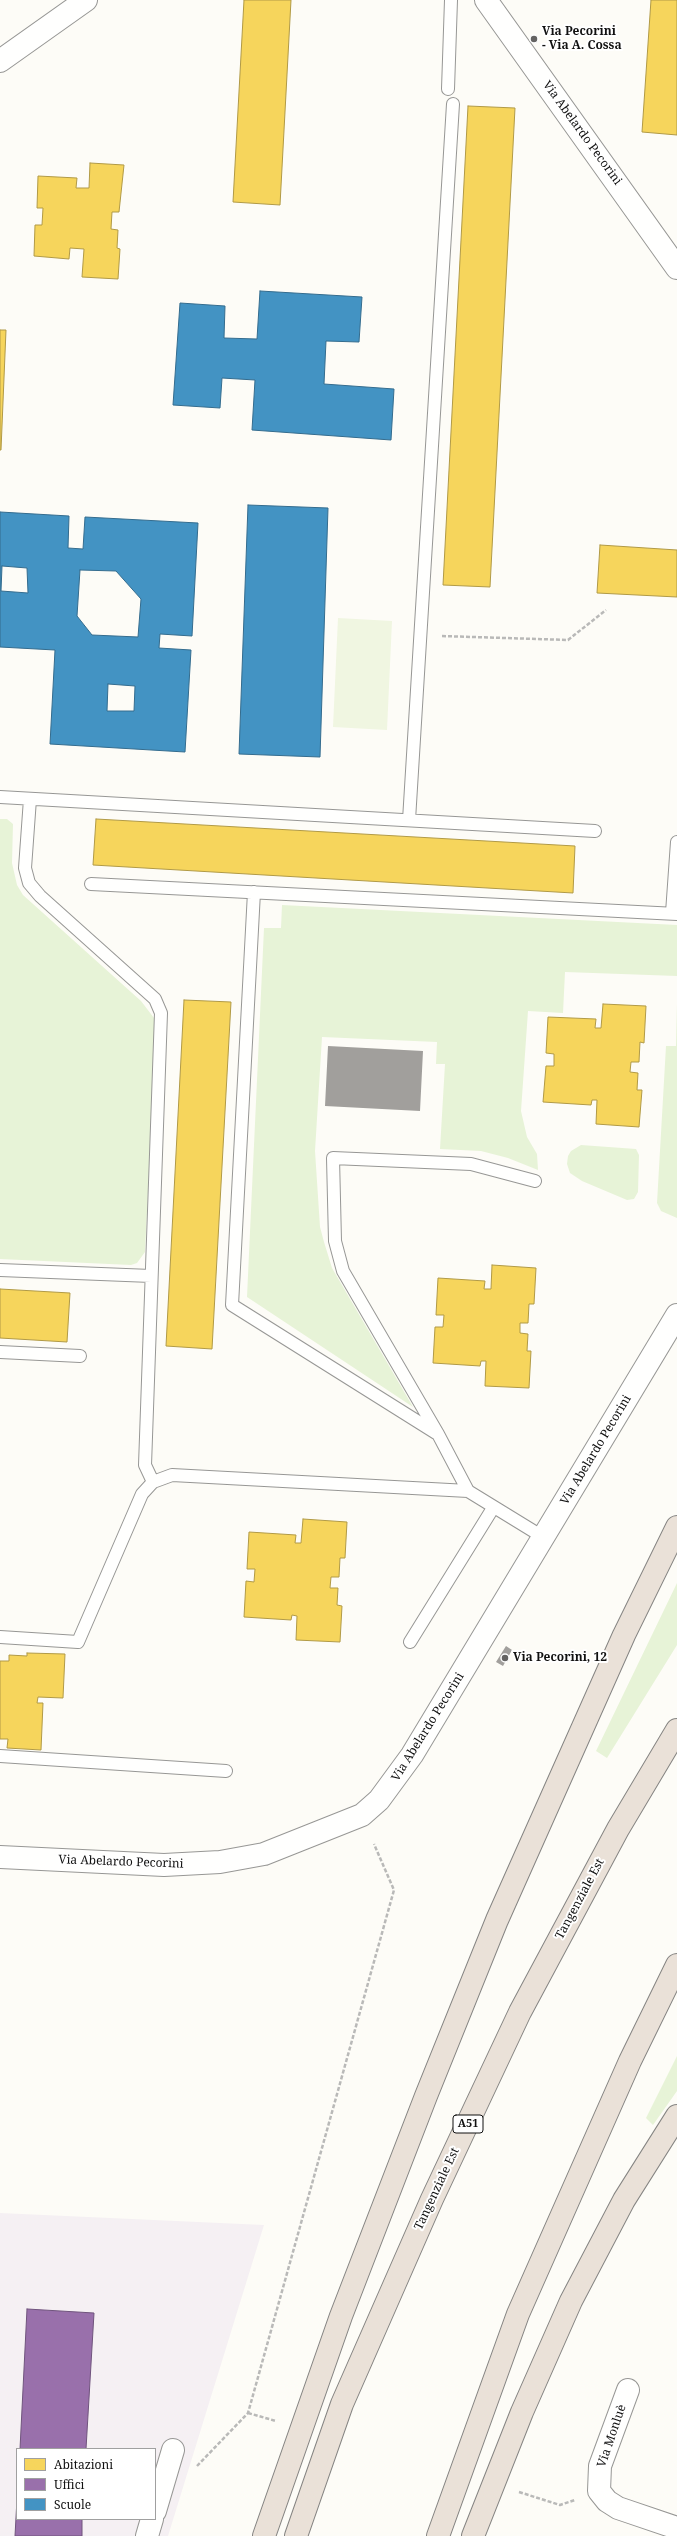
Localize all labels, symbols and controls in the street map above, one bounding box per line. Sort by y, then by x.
place label: Via Pecorini - Via A. Cossa [542,25,622,53]
marker: Via Pecorini - Via A. Cossa [529,34,539,44]
street label: Via Abelardo Pecorini [539,78,625,188]
street label: Via Abelardo Pecorini [558,1393,634,1507]
place label: Via Pecorini, 12 [513,1651,607,1665]
marker: Via Pecorini, 12 [500,1653,510,1663]
street label: Via Abelardo Pecorini [389,1670,467,1784]
street label: Via Abelardo Pecorini [58,1853,184,1871]
street label: Tangenziale Est [553,1856,607,1942]
road number: A51 [453,2115,483,2133]
street label: Tangenziale Est [412,2146,462,2232]
street label: Via Monluè [595,2403,629,2469]
legend [16,2448,156,2520]
text: Abitazioni [54,2456,113,2473]
text: Uffici [54,2476,84,2493]
text: Scuole [54,2496,91,2513]

